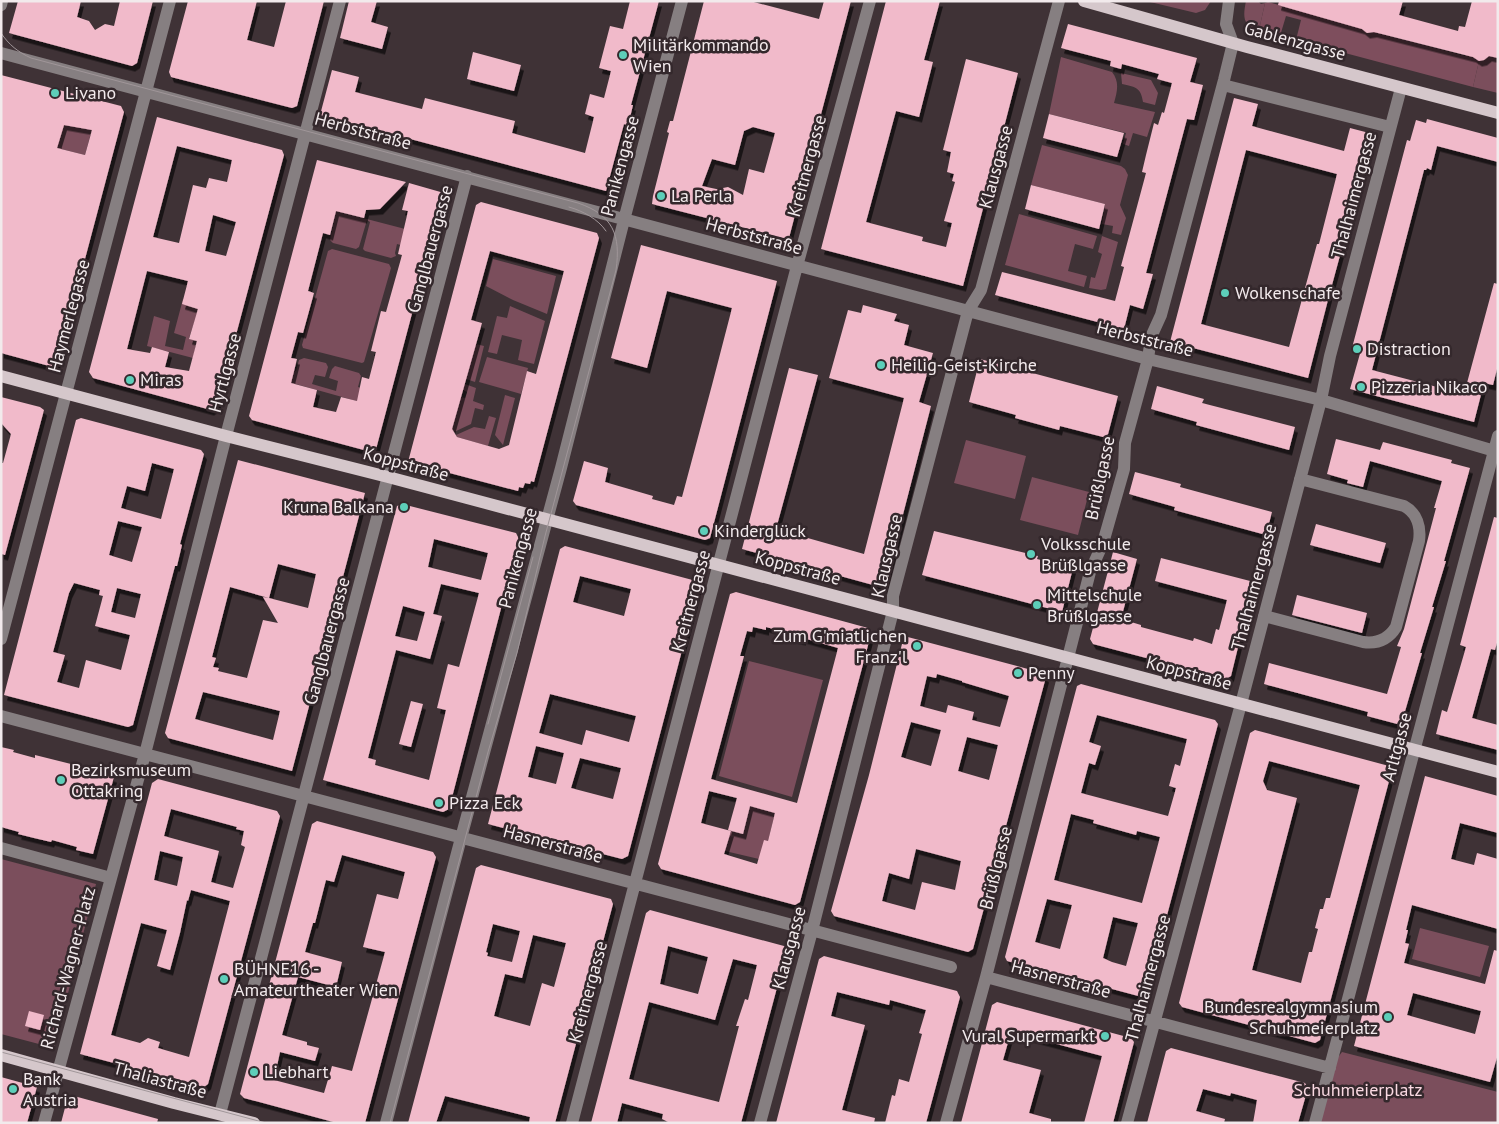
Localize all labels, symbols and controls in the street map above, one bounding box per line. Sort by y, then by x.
street label: Gablenzgasse [1242,16,1349,65]
place label: Militärkommando Wien [633,33,769,77]
marker: Militärkommando Wien [617,49,629,61]
place label: Livano [65,81,116,104]
marker: Livano [49,87,61,99]
street label: Herbststraße [312,107,414,154]
street label: Kreitnergasse [782,112,831,219]
street label: Panikengasse [595,113,644,219]
street label: Klausgasse [973,123,1018,211]
street label: Thalhaimergasse [1326,129,1382,261]
street label: Ganglbauergasse [401,183,458,315]
place label: La Perla [671,184,733,207]
marker: La Perla [655,190,667,202]
street label: Herbststraße [703,212,805,259]
street label: Haymerlegasse [42,257,95,375]
place label: Wolkenschafe [1235,281,1341,304]
marker: Wolkenschafe [1219,287,1231,299]
street label: Herbststraße [1094,315,1196,362]
street label: Hyrtlgasse [203,331,246,415]
place label: Distraction [1367,337,1451,360]
marker: Distraction [1351,343,1363,355]
place label: Heilig-Geist-Kirche [891,353,1037,376]
marker: Heilig-Geist-Kirche [875,359,887,371]
place label: Miras [140,368,182,391]
marker: Miras [124,374,136,386]
place label: Pizzeria Nikaco [1371,375,1487,398]
marker: Pizzeria Nikaco [1355,381,1367,393]
street label: Brüßlgasse [1079,434,1120,522]
street label: Koppstraße [361,441,452,486]
place label: Kruna Balkana [283,495,394,518]
marker: Kruna Balkana [398,501,410,513]
street label: Panikengasse [493,505,542,611]
street label: Klausgasse [866,512,907,600]
place label: Kinderglück [714,519,806,542]
street label: Thalhaimergasse [1226,521,1282,653]
marker: Kinderglück [698,525,710,537]
place label: Volksschule Brüßlgasse [1040,532,1131,576]
street label: Koppstraße [753,545,844,590]
street label: Kreitnergasse [666,547,715,654]
marker: Volksschule Brüßlgasse [1025,548,1037,560]
street label: Ganglbauergasse [298,575,355,707]
place label: Mittelschule Brüßlgasse [1047,583,1142,627]
marker: Mittelschule Brüßlgasse [1031,599,1043,611]
place label: Zum G'miatlichen Franz'l [773,624,908,668]
marker: Zum G'miatlichen Franz'l [911,640,923,652]
street label: Koppstraße [1144,650,1235,695]
place label: Penny [1028,661,1075,684]
marker: Penny [1012,667,1024,679]
street label: Arltgasse [1376,710,1417,784]
place label: Bezirksmuseum Ottakring [71,758,191,802]
marker: Bezirksmuseum Ottakring [55,774,67,786]
place label: Pizza Eck [449,791,520,814]
marker: Pizza Eck [433,797,445,809]
street label: Hasnerstraße [501,819,605,868]
street label: Brüßlgasse [974,824,1017,912]
street label: Richard-Wagner-Platz [35,884,100,1052]
street label: Klausgasse [766,904,811,992]
street label: Thalhaimergasse [1120,912,1176,1044]
street label: Kreitnergasse [563,938,612,1045]
street label: Hasnerstraße [1009,954,1113,1003]
place label: BÜHNE16 - Amateurtheater Wien [234,957,398,1001]
marker: BÜHNE16 - Amateurtheater Wien [218,973,230,985]
place label: Bundesrealgymnasium Schuhmeierplatz [1204,995,1378,1039]
marker: Bundesrealgymnasium Schuhmeierplatz [1382,1011,1394,1023]
place label: Vural Supermarkt [961,1024,1095,1047]
marker: Vural Supermarkt [1099,1030,1111,1042]
street label: Thaliastraße [111,1056,210,1103]
place label: Liebhart [264,1060,329,1083]
marker: Liebhart [248,1066,260,1078]
place label: Bank Austria [23,1067,77,1111]
park label: Schuhmeierplatz [1294,1078,1423,1101]
marker: Bank Austria [7,1083,19,1095]

